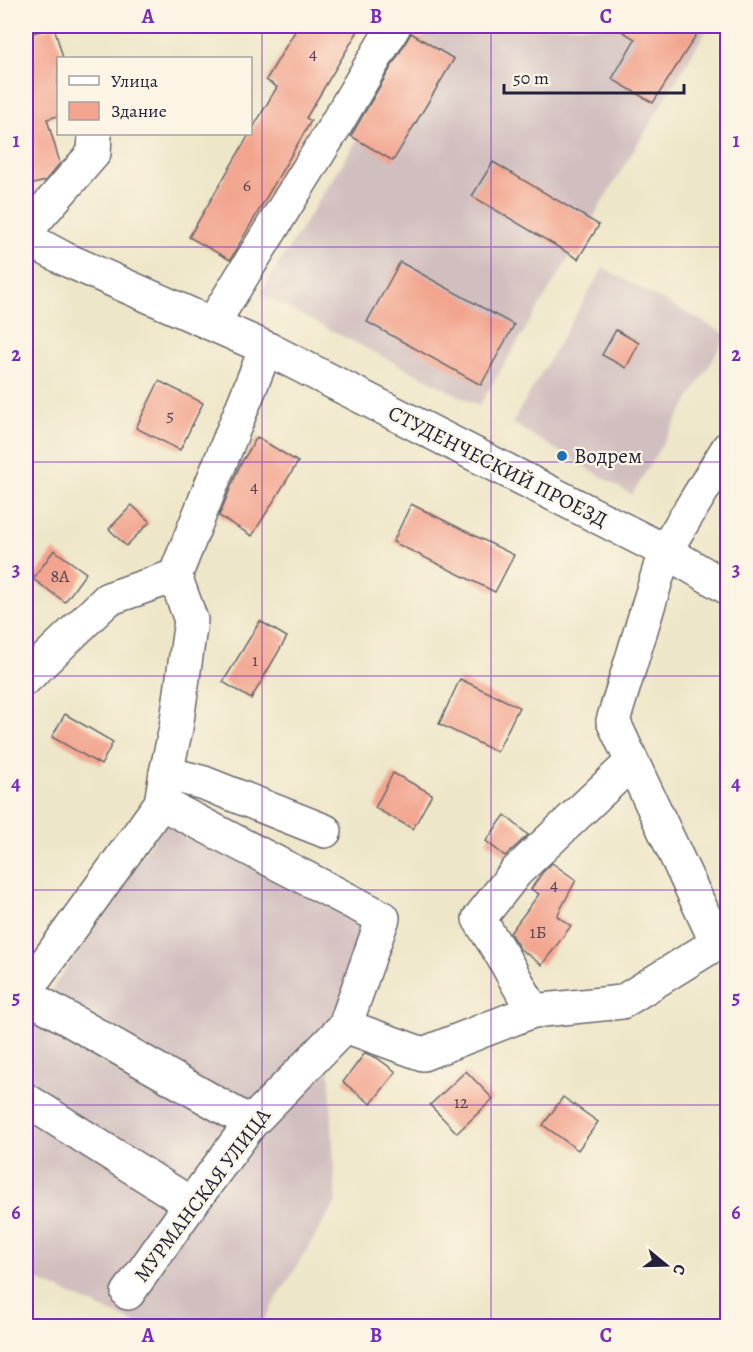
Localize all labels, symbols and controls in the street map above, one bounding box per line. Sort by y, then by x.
text: A [141,3,155,30]
text: B [370,3,382,30]
text: C [600,3,612,30]
house number: 4 [309,41,317,65]
legend [57,57,252,135]
scale bar [504,57,684,95]
text: 50 m [513,66,549,90]
text: Улица [111,69,159,93]
text: Здание [111,99,167,123]
text: 1 [12,127,20,154]
text: 1 [732,127,740,154]
house number: 6 [243,173,251,197]
text: 2 [11,341,21,368]
text: 2 [731,341,741,368]
street label: СТУДЕНЧЕСКИЙ ПРОЕЗД [384,399,612,533]
house number: 5 [166,403,174,427]
place label: Водрем [574,442,642,470]
marker: Водрем [555,449,569,463]
house number: 4 [250,474,258,498]
text: 3 [12,556,20,583]
text: 3 [732,556,740,583]
house number: 8А [50,564,70,588]
house number: 1 [252,648,258,672]
text: 4 [11,770,21,797]
text: 4 [731,770,741,797]
house number: 4 [550,872,558,896]
house number: 1Б [530,920,546,944]
text: 5 [12,984,20,1011]
text: 5 [732,984,740,1011]
house number: 12 [454,1090,469,1114]
street label: МУРМАНСКАЯ УЛИЦА [127,1102,277,1288]
text: 6 [11,1199,21,1226]
text: 6 [731,1199,741,1226]
north arrow [636,1235,696,1295]
text: С [667,1261,691,1278]
text: A [141,1322,155,1349]
text: B [370,1322,382,1349]
text: C [600,1322,612,1349]

